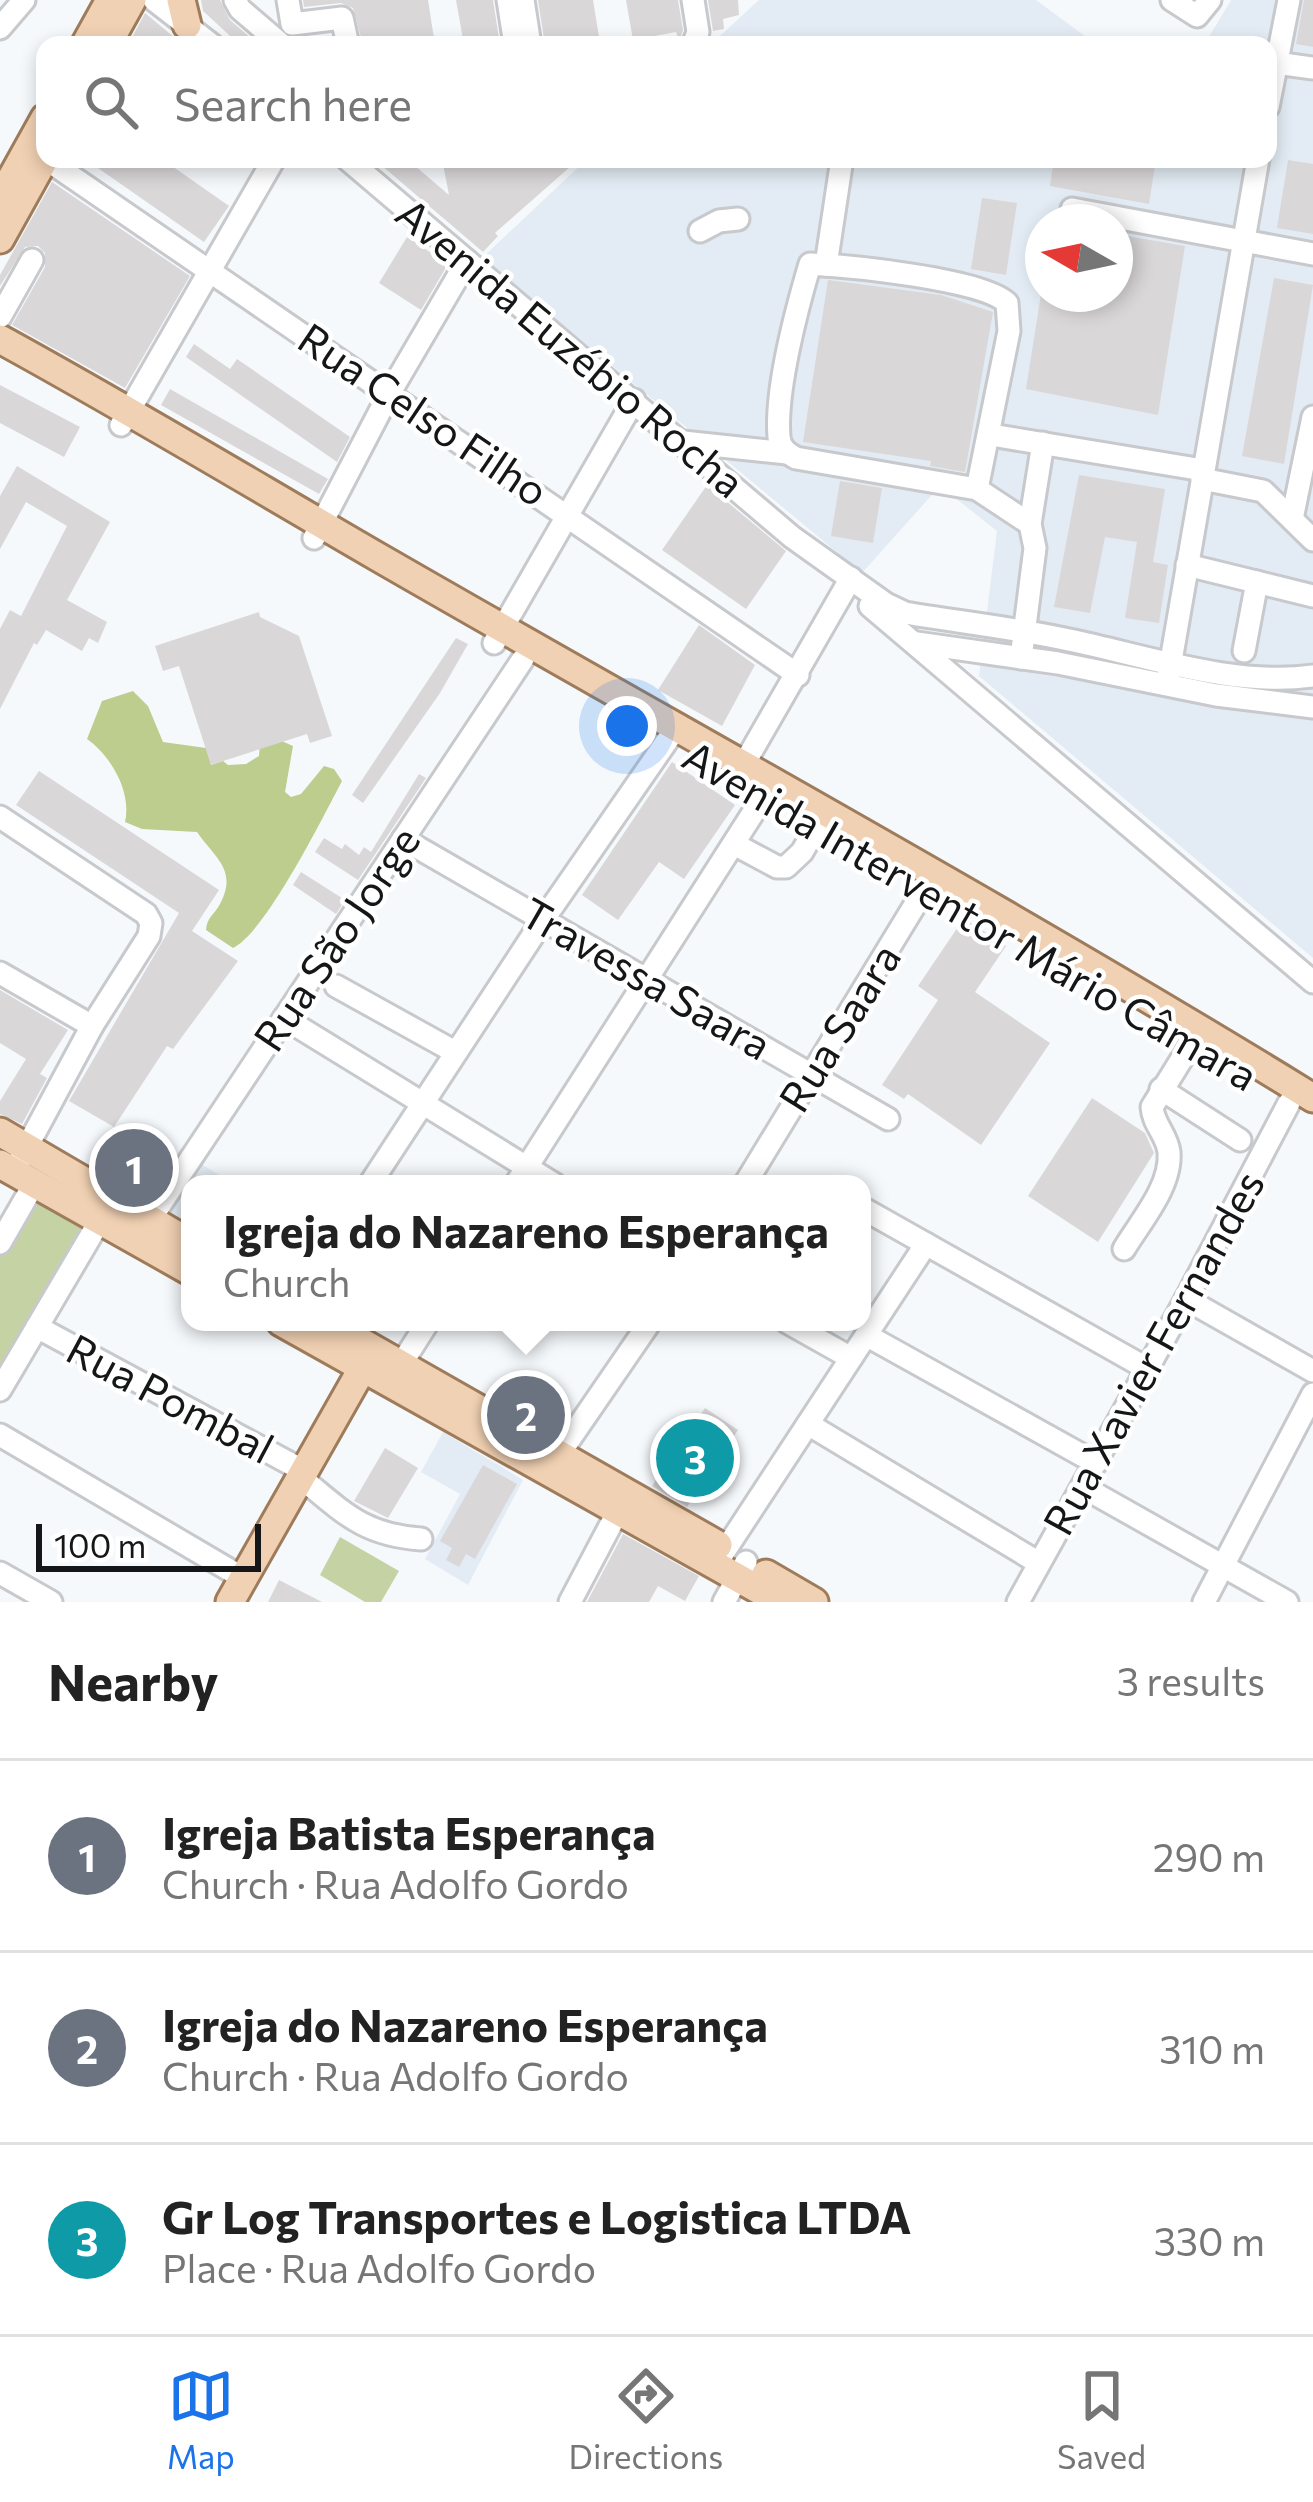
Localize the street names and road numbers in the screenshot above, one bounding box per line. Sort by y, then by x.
street label: Avenida Euzébio Rocha [387,186,756,507]
street label: Rua Celso Filho [289,311,559,516]
street label: Avenida Interventor Mário Câmara [674,728,1268,1100]
street label: Rua São Jorge [241,816,429,1060]
street label: Travessa Saara [513,885,781,1070]
street label: Rua Saara [766,933,910,1121]
street label: Rua Xavier Fernandes [1031,1161,1274,1543]
street label: Rua Pombal [59,1321,283,1473]

